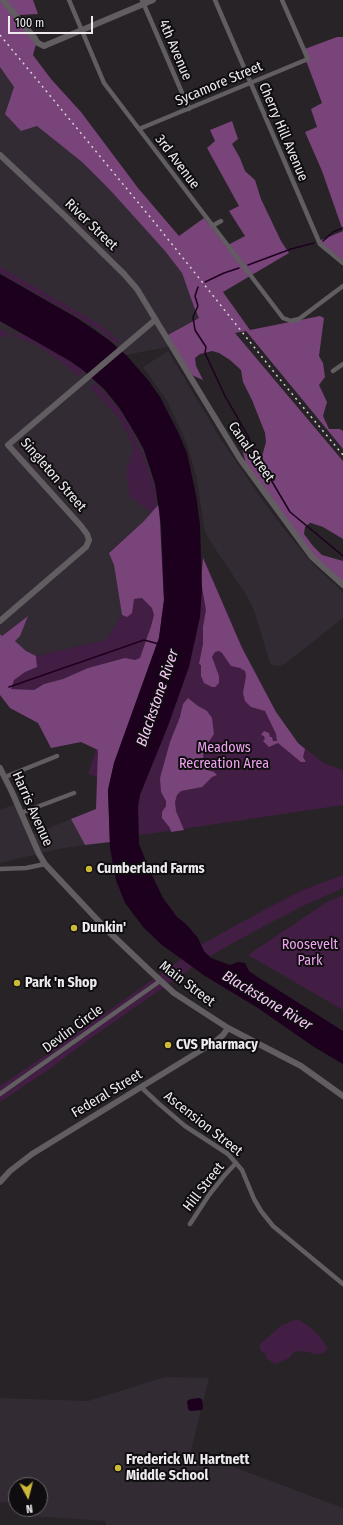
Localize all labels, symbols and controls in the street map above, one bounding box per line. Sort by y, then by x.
scale bar [10,8,95,34]
text: 100 m [15,16,44,30]
street label: 4th Avenue [155,17,195,83]
street label: Sycamore Street [173,58,265,110]
street label: Cherry Hill Avenue [255,80,311,184]
street label: 3rd Avenue [151,132,203,192]
street label: River Street [61,196,121,254]
street label: Canal Street [224,419,278,485]
street label: Singleton Street [17,435,89,515]
water label: Blackstone River [133,647,183,749]
park label: Meadows Recreation Area [179,740,269,772]
street label: Harris Avenue [8,769,56,849]
place label: Cumberland Farms [97,861,205,877]
marker: Cumberland Farms [84,864,94,874]
place label: Dunkin' [82,920,126,936]
marker: Dunkin' [69,923,79,933]
park label: Roosevelt Park [282,937,338,970]
street label: Main Street [156,958,218,1010]
water label: Blackstone River [219,967,315,1035]
place label: Park 'n Shop [25,975,97,991]
marker: Park 'n Shop [12,978,22,988]
street label: Devlin Circle [39,1001,107,1057]
place label: CVS Pharmacy [176,1037,258,1053]
marker: CVS Pharmacy [163,1040,173,1050]
street label: Federal Street [69,1066,145,1122]
street label: Ascension Street [160,1088,246,1160]
street label: Hill Street [180,1159,228,1215]
place label: Frederick W. Hartnett Middle School [126,1452,249,1484]
marker: Frederick W. Hartnett Middle School [113,1463,123,1473]
north arrow [8,1477,48,1517]
text: N [25,1502,33,1515]

